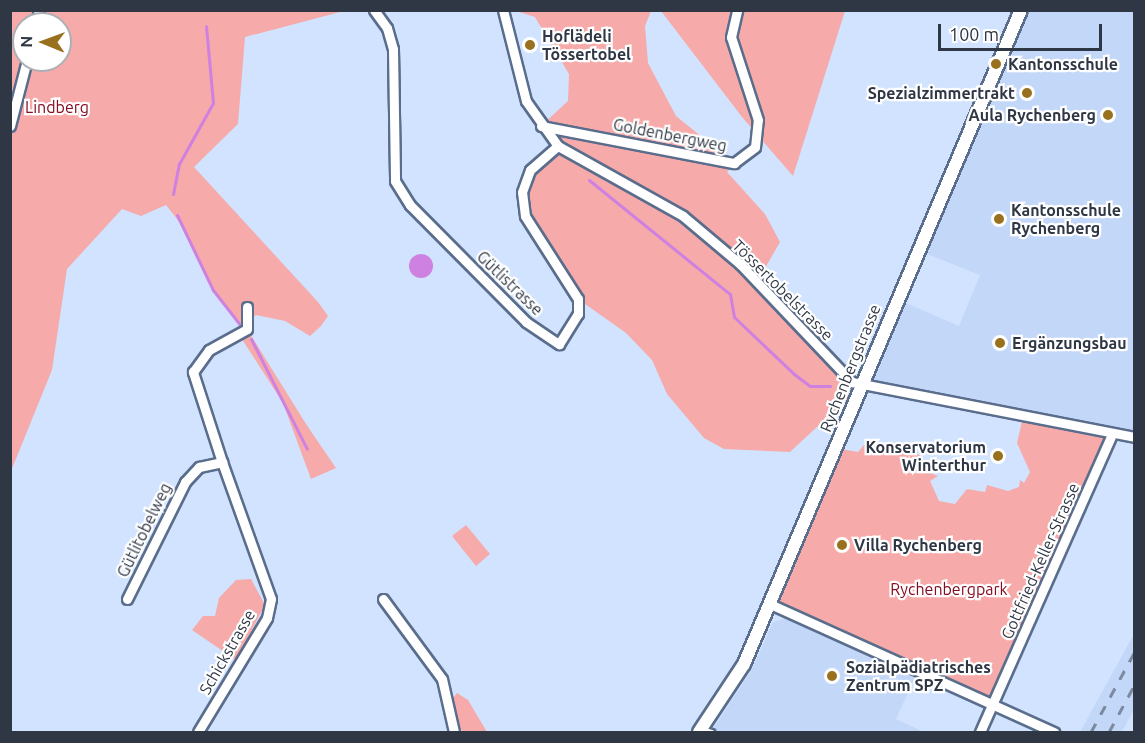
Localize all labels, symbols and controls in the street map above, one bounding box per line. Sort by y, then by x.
north arrow [12,12,72,72]
scale bar [941,12,1104,50]
text: 100 m [949,24,999,44]
place label: Hoflädeli Tössertobel [542,26,631,64]
text: N [17,36,35,48]
marker: Hoflädeli Tössertobel [523,38,537,52]
place label: Kantonsschule [1008,54,1118,74]
marker: Kantonsschule [989,57,1003,71]
place label: Spezialzimmertrakt [868,83,1015,103]
marker: Spezialzimmertrakt [1020,86,1034,100]
park label: Lindberg [25,97,89,117]
place label: Aula Rychenberg [969,105,1096,125]
marker: Aula Rychenberg [1101,108,1115,122]
street label: Goldenbergweg [612,115,728,155]
place label: Kantonsschule Rychenberg [1011,200,1121,238]
marker: Kantonsschule Rychenberg [992,212,1006,226]
street label: Tössertobelstrasse [729,236,837,344]
street label: Gütlistrasse [473,247,547,319]
street label: Rychenbergstrasse [816,301,884,435]
place label: Ergänzungsbau [1012,333,1127,353]
marker: Ergänzungsbau [993,336,1007,350]
place label: Konservatorium Winterthur [866,437,986,475]
marker: Konservatorium Winterthur [991,449,1005,463]
street label: Gütlitobelweg [113,480,175,580]
street label: Gottfried-Keller-Strasse [997,480,1083,642]
place label: Villa Rychenberg [854,535,982,555]
marker: Villa Rychenberg [835,538,849,552]
park label: Rychenbergpark [890,579,1008,599]
street label: Schickstrasse [195,606,259,698]
place label: Sozialpädiatrisches Zentrum SPZ [846,657,991,695]
marker: Sozialpädiatrisches Zentrum SPZ [823,667,841,685]

